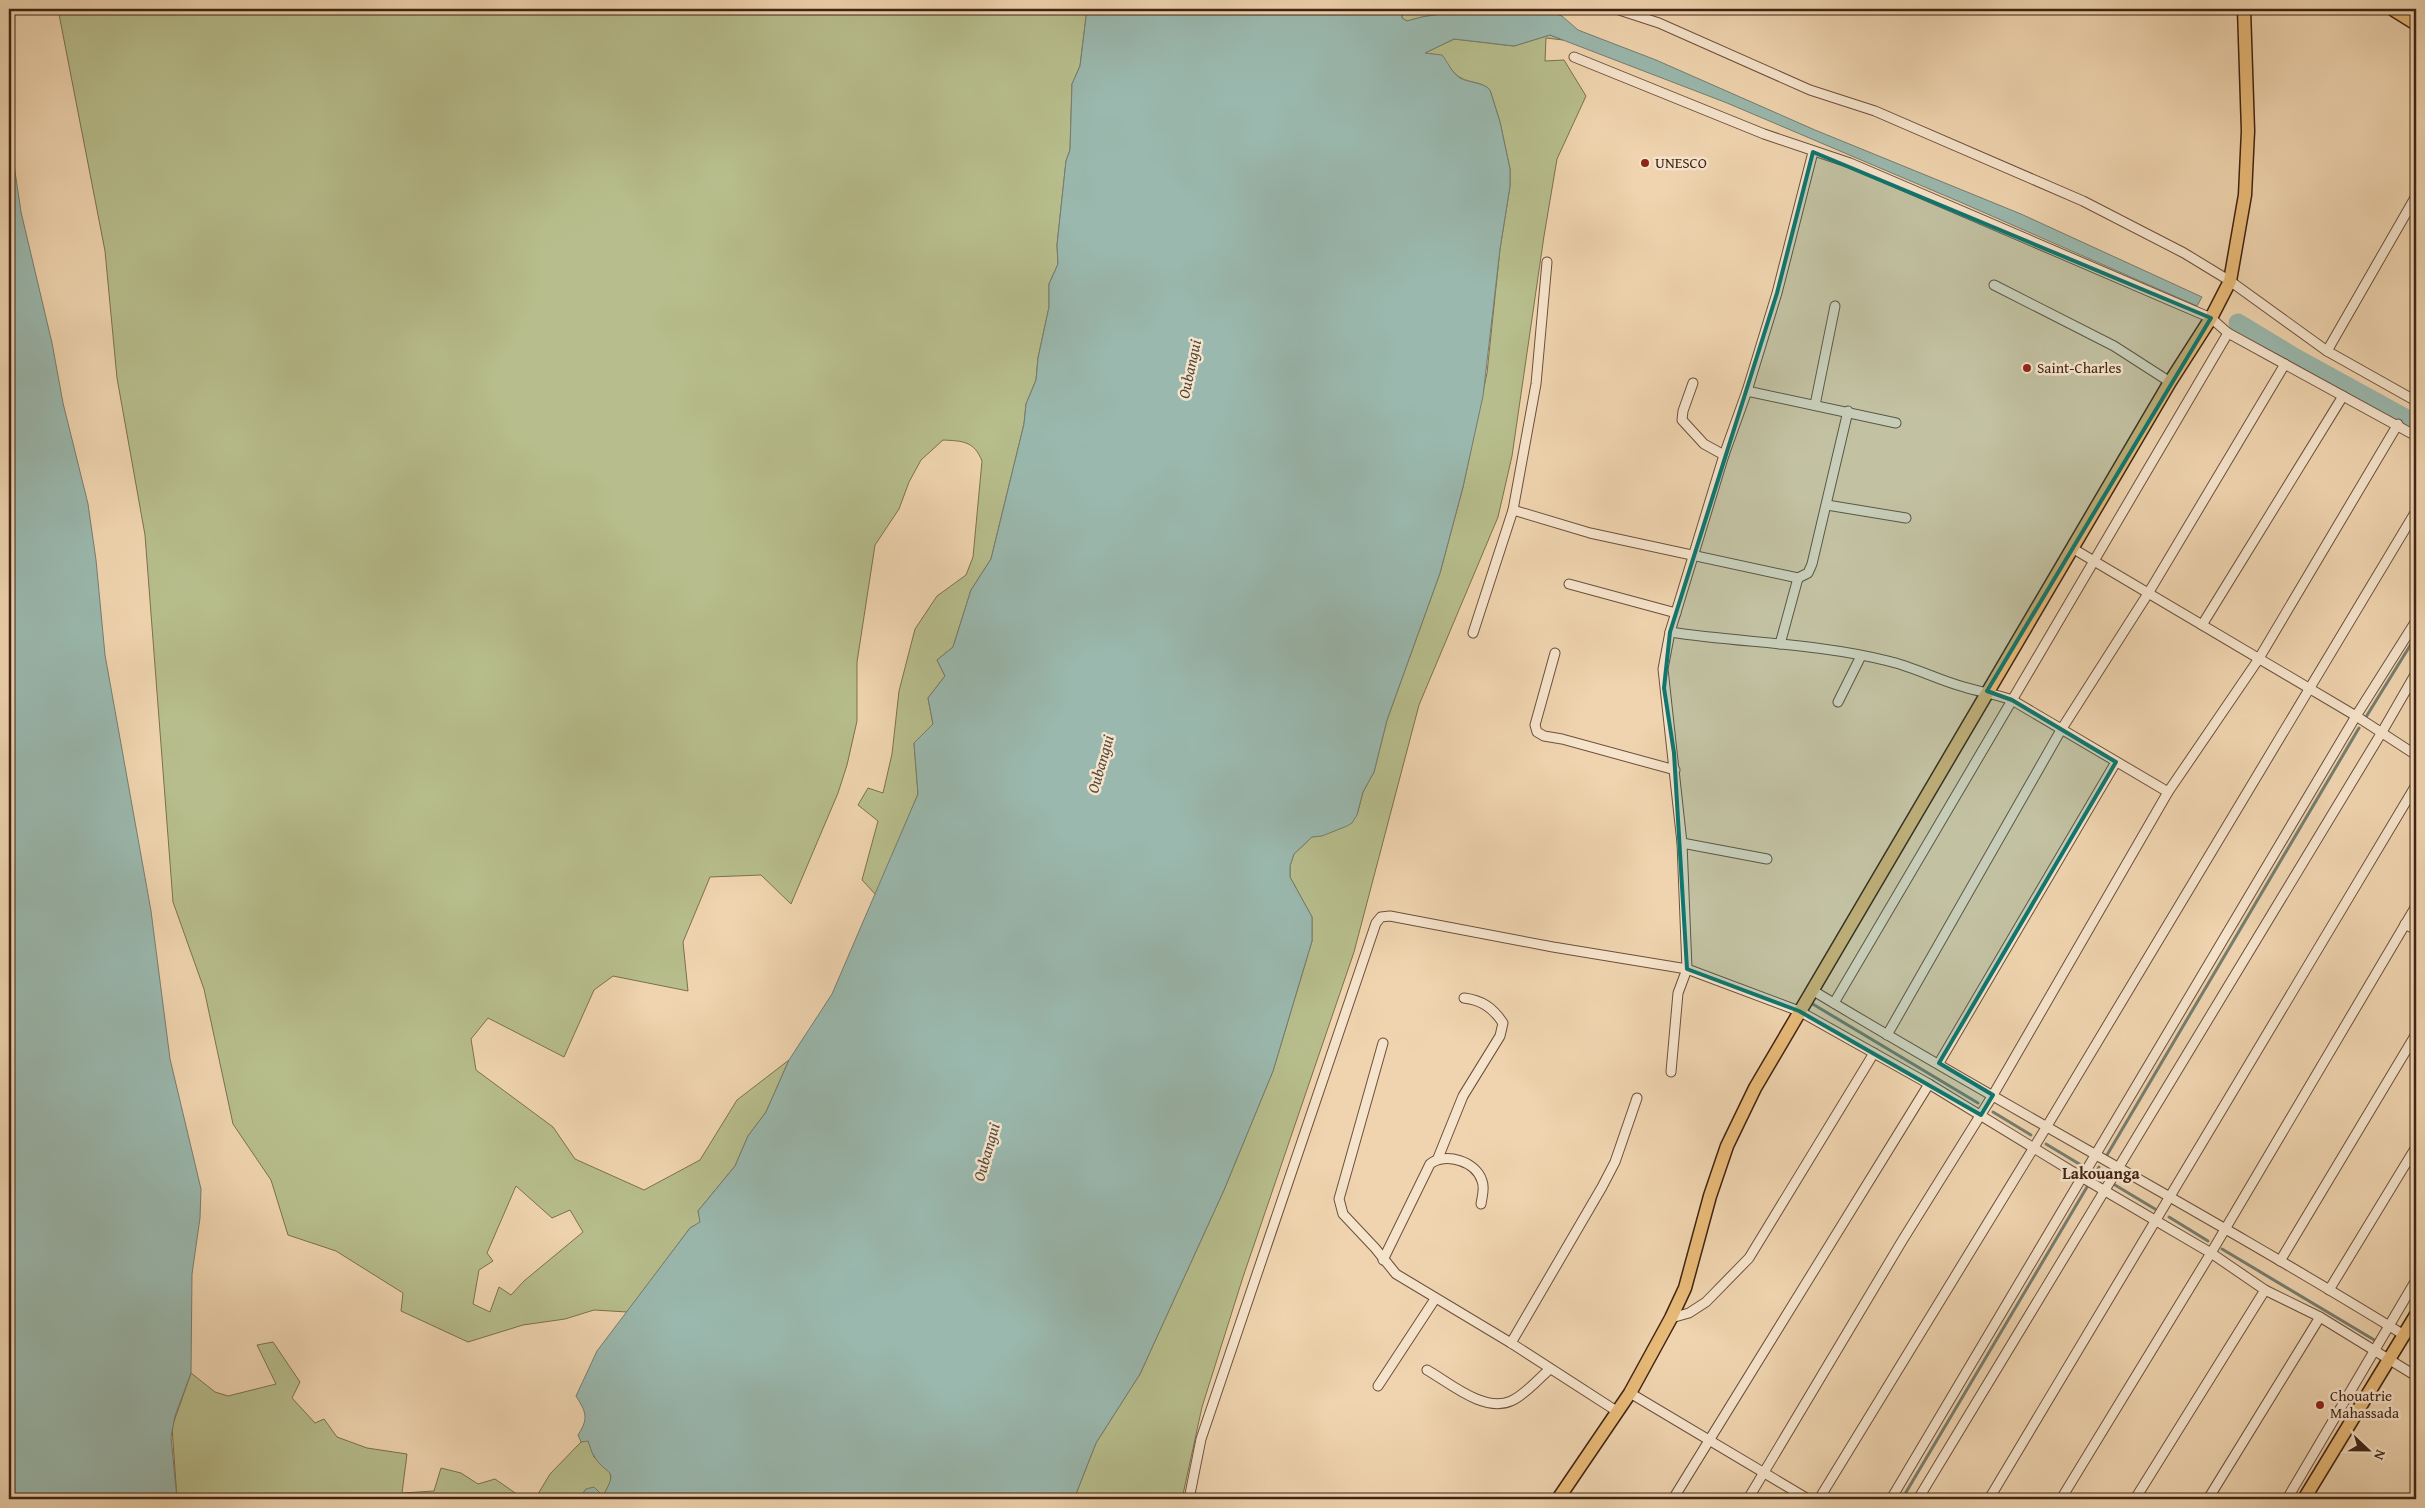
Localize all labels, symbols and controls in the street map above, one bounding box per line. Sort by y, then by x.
place label: UNESCO [1655,152,1707,173]
marker: UNESCO [1639,157,1651,169]
water label: Oubangui [1171,337,1207,401]
place label: Saint-Charles [2037,357,2122,378]
marker: Saint-Charles [2021,362,2033,374]
water label: Oubangui [1080,732,1120,796]
water label: Oubangui [966,1120,1006,1184]
district label: Lakouanga [2062,1161,2140,1185]
place label: Chouatrie Mahassada [2330,1385,2399,1423]
marker: Chouatrie Mahassada [2314,1399,2326,1411]
north arrow [2342,1426,2392,1476]
text: N [2369,1447,2391,1464]

